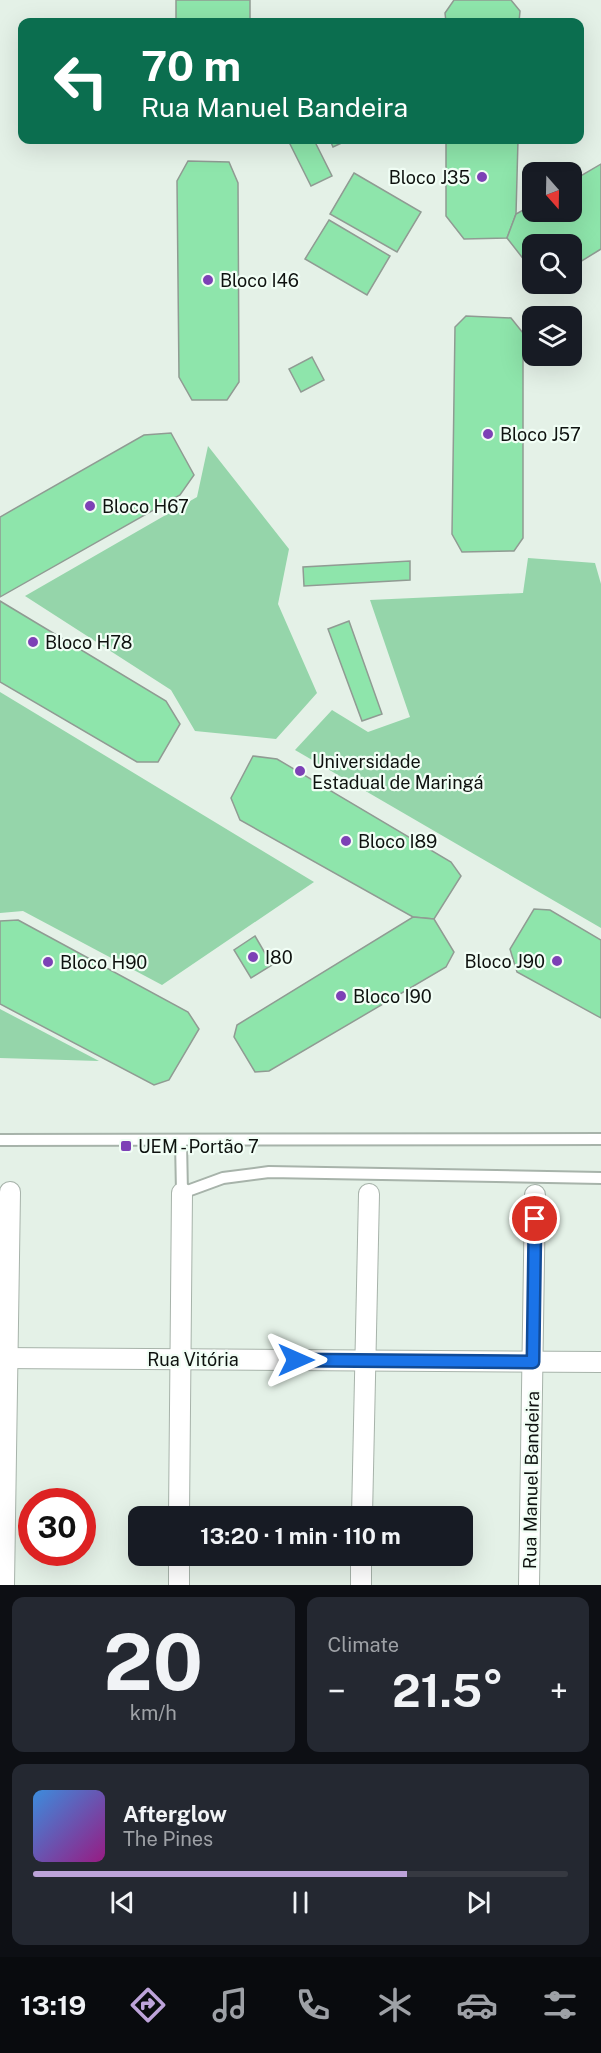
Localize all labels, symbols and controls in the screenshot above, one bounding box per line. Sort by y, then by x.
text: 70 m [141,41,241,90]
icon: left [42,42,120,120]
text: Rua Manuel Bandeira [141,91,408,123]
north arrow [522,162,582,222]
map controls [522,162,582,366]
place label: Bloco J35 [389,167,470,188]
marker: Bloco J35 [475,170,489,184]
button: search [522,234,582,294]
place label: Bloco I46 [220,270,299,291]
marker: Bloco I46 [201,273,215,287]
button: layers [522,306,582,366]
place label: Bloco J57 [500,424,581,445]
marker: Bloco J57 [481,427,495,441]
place label: Bloco H67 [102,496,189,517]
marker: Bloco H67 [83,499,97,513]
place label: Bloco H78 [45,632,132,653]
marker: Bloco H78 [26,635,40,649]
place label: Universidade Estadual de Maringá [312,751,483,793]
marker: Universidade Estadual de Maringá [293,764,307,778]
place label: Bloco I89 [358,831,437,852]
marker: Bloco I89 [339,834,353,848]
place label: I80 [265,947,293,968]
marker: I80 [246,950,260,964]
place label: Bloco J90 [464,951,545,972]
place label: Bloco H90 [60,952,147,973]
marker: Bloco J90 [550,954,564,968]
marker: Bloco H90 [41,955,55,969]
place label: Bloco I90 [353,986,432,1007]
marker: Bloco I90 [334,989,348,1003]
place label: UEM - Portão 7 [138,1136,259,1157]
marker: UEM - Portão 7 [119,1139,133,1153]
pin [509,1193,560,1244]
icon: arrive [518,1202,551,1235]
position arrow [264,1328,328,1392]
street label: Rua Vitória [147,1349,239,1370]
street label: Rua Manuel Bandeira [519,1391,543,1569]
speed limit sign: 30 [18,1488,96,1566]
text: 13:20 · 1 min · 110 m [200,1523,401,1549]
text: 20 [103,1616,203,1708]
text: Climate [328,1633,399,1657]
text: 21.5° [392,1664,504,1717]
text: − [328,1672,346,1710]
text: + [550,1672,568,1710]
text: km/h [130,1701,177,1725]
text: Afterglow [123,1801,227,1827]
text: The Pines [123,1827,213,1851]
icon: previous [106,1886,139,1919]
icon: pause [284,1886,317,1919]
icon: next [462,1886,495,1919]
icon: directions [127,1984,169,2026]
icon: music [209,1984,251,2026]
icon: phone [292,1984,334,2026]
icon: climate [374,1984,416,2026]
icon: car [456,1984,498,2026]
icon: filters [539,1984,581,2026]
text: 13:19 [20,1989,86,2021]

